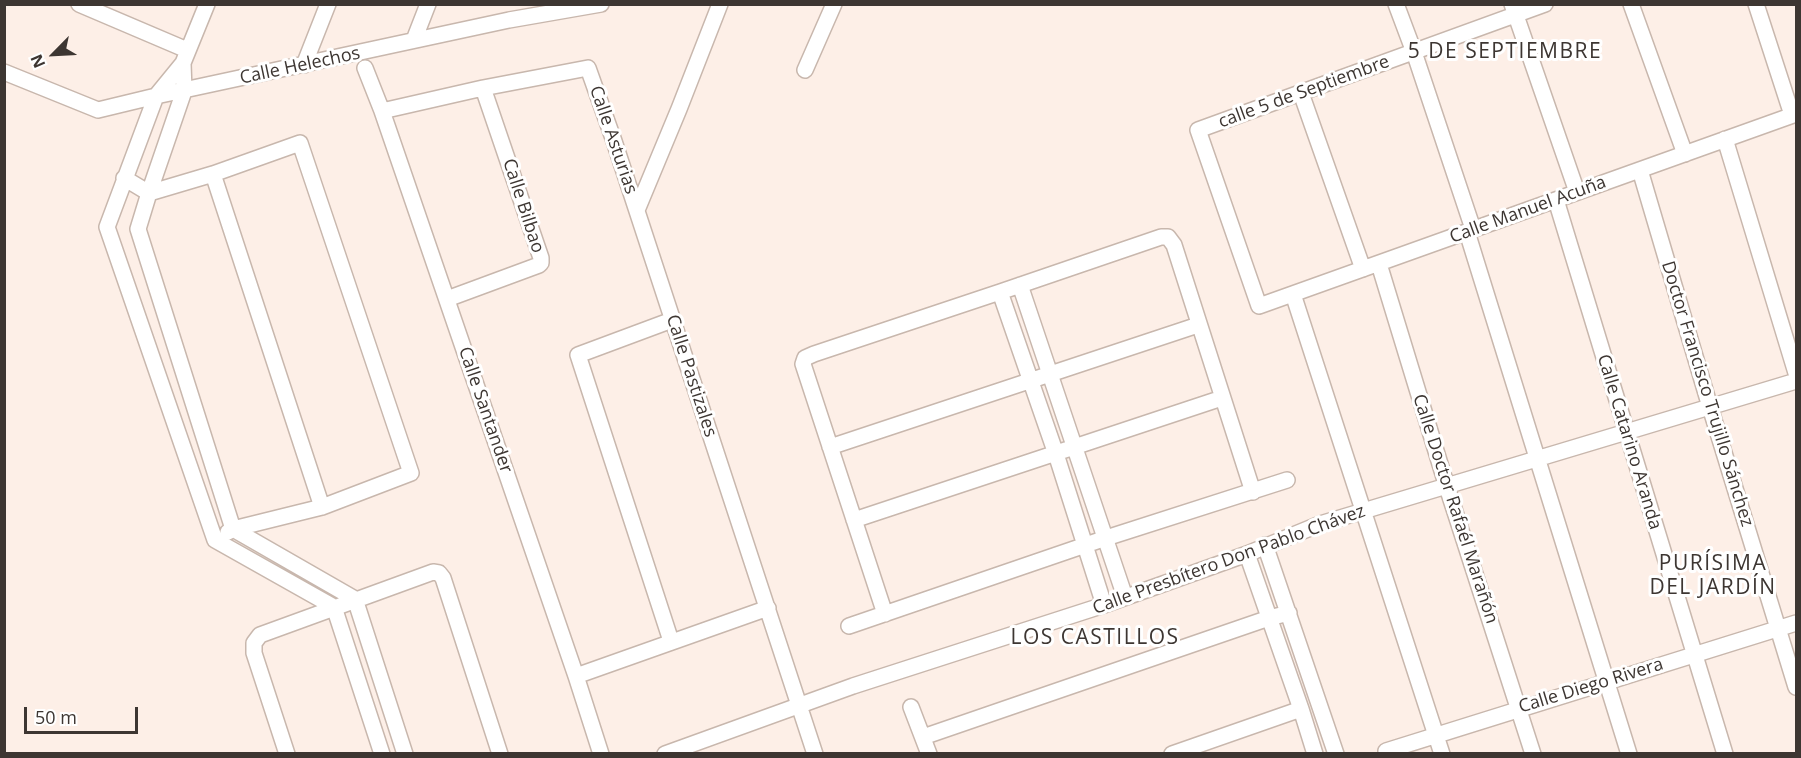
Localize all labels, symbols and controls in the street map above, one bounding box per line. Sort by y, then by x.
north arrow [24,24,84,84]
district label: 5 DE SEPTIEMBRE [1408,39,1602,65]
street label: Calle Helechos [238,43,362,89]
text: N [25,51,50,72]
street label: calle 5 de Septiembre [1216,51,1392,133]
street label: Calle Asturias [584,83,642,197]
street label: Calle Bilbao [498,156,548,256]
street label: Calle Manuel Acuña [1447,172,1609,248]
street label: Doctor Francisco Trujillo Sánchez [1656,259,1758,529]
street label: Calle Pastizales [661,312,721,440]
street label: Calle Santander [453,344,517,476]
street label: Calle Catarino Aranda [1592,352,1666,532]
street label: Calle Doctor Rafaél Marañón [1408,392,1502,626]
street label: Calle Presbítero Don Pablo Chávez [1090,501,1368,619]
district label: PURÍSIMA DEL JARDÍN [1649,551,1777,601]
district label: LOS CASTILLOS [1011,625,1179,651]
street label: Calle Diego Rivera [1516,654,1666,718]
scale bar [27,695,141,733]
text: 50 m [35,705,77,729]

